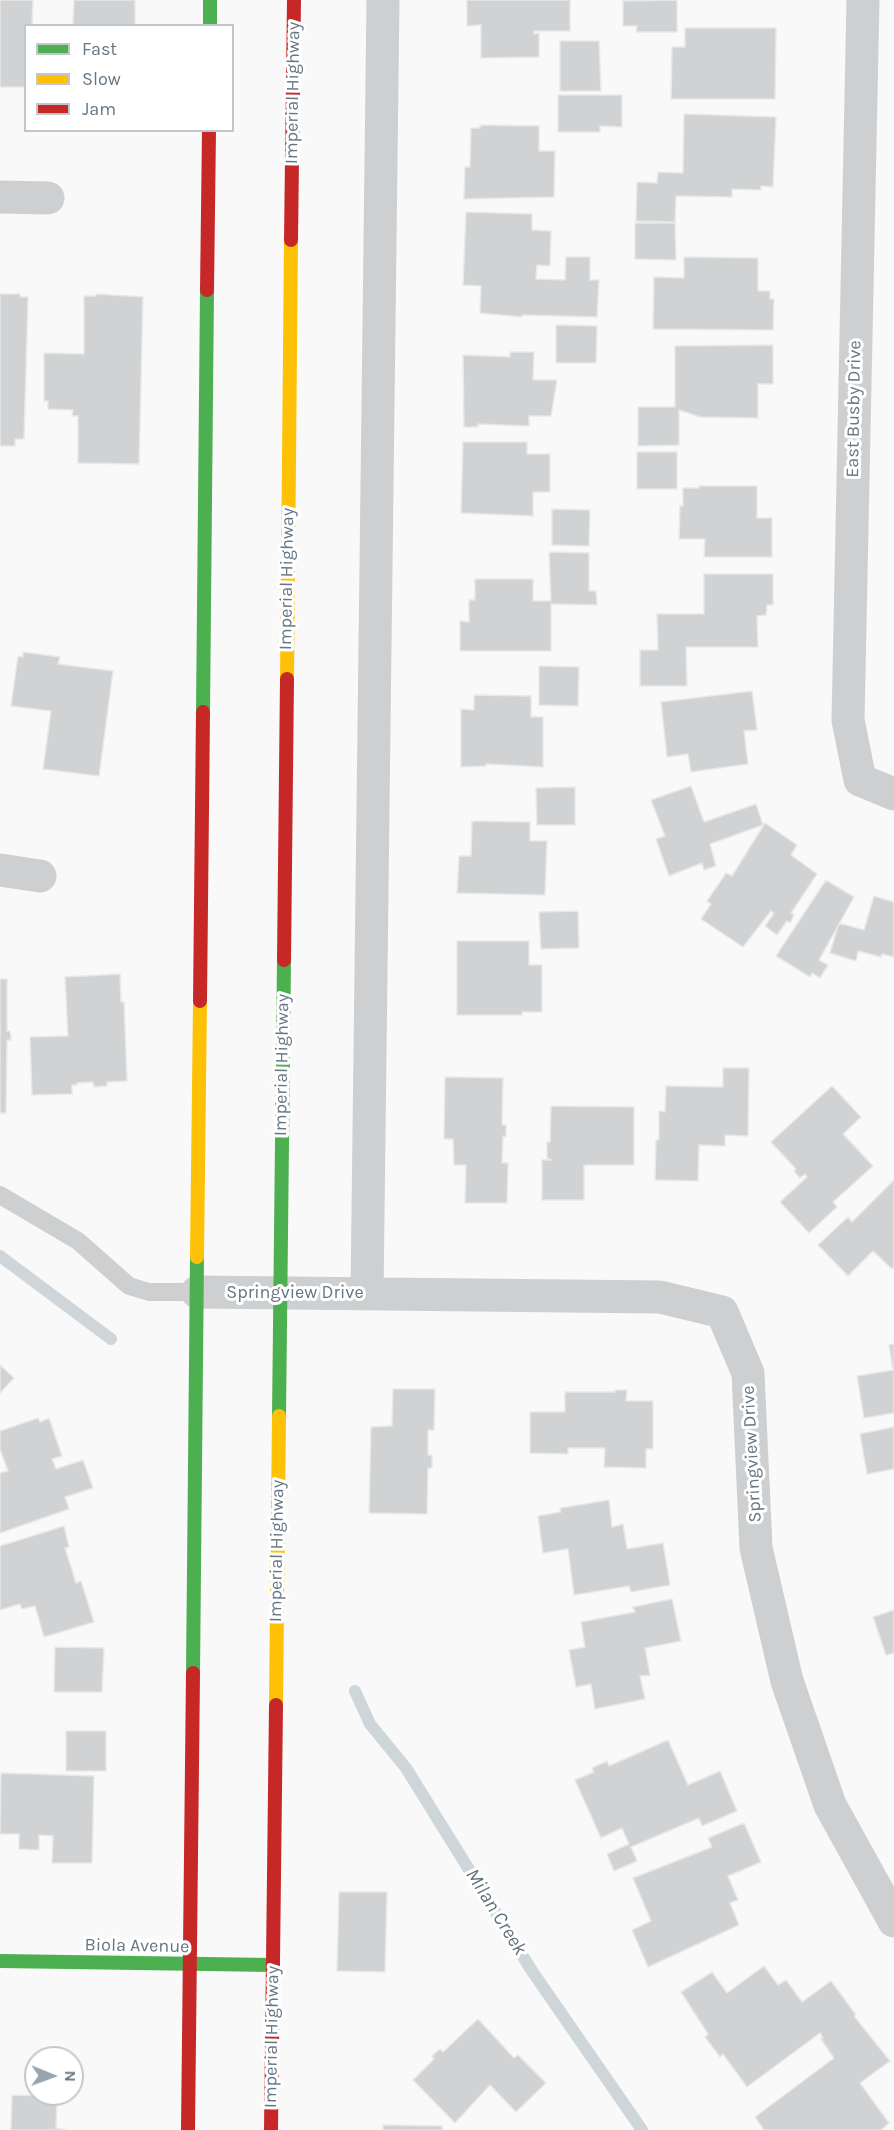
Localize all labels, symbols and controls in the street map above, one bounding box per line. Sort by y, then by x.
street label: Imperial Highway [281,22,305,164]
legend [24,24,234,132]
text: Fast [82,38,117,60]
text: Slow [82,68,121,90]
text: Jam [82,98,116,120]
street label: East Busby Drive [842,340,866,478]
street label: Imperial Highway [275,508,299,650]
street label: Imperial Highway [270,994,294,1136]
street label: Springview Drive [226,1282,364,1304]
street label: Springview Drive [738,1385,766,1523]
street label: Imperial Highway [265,1480,289,1622]
water label: Milan Creek [460,1864,532,1960]
street label: Biola Avenue [84,1934,190,1958]
street label: Imperial Highway [260,1966,284,2108]
north arrow [24,2046,84,2106]
text: N [61,2070,80,2082]

